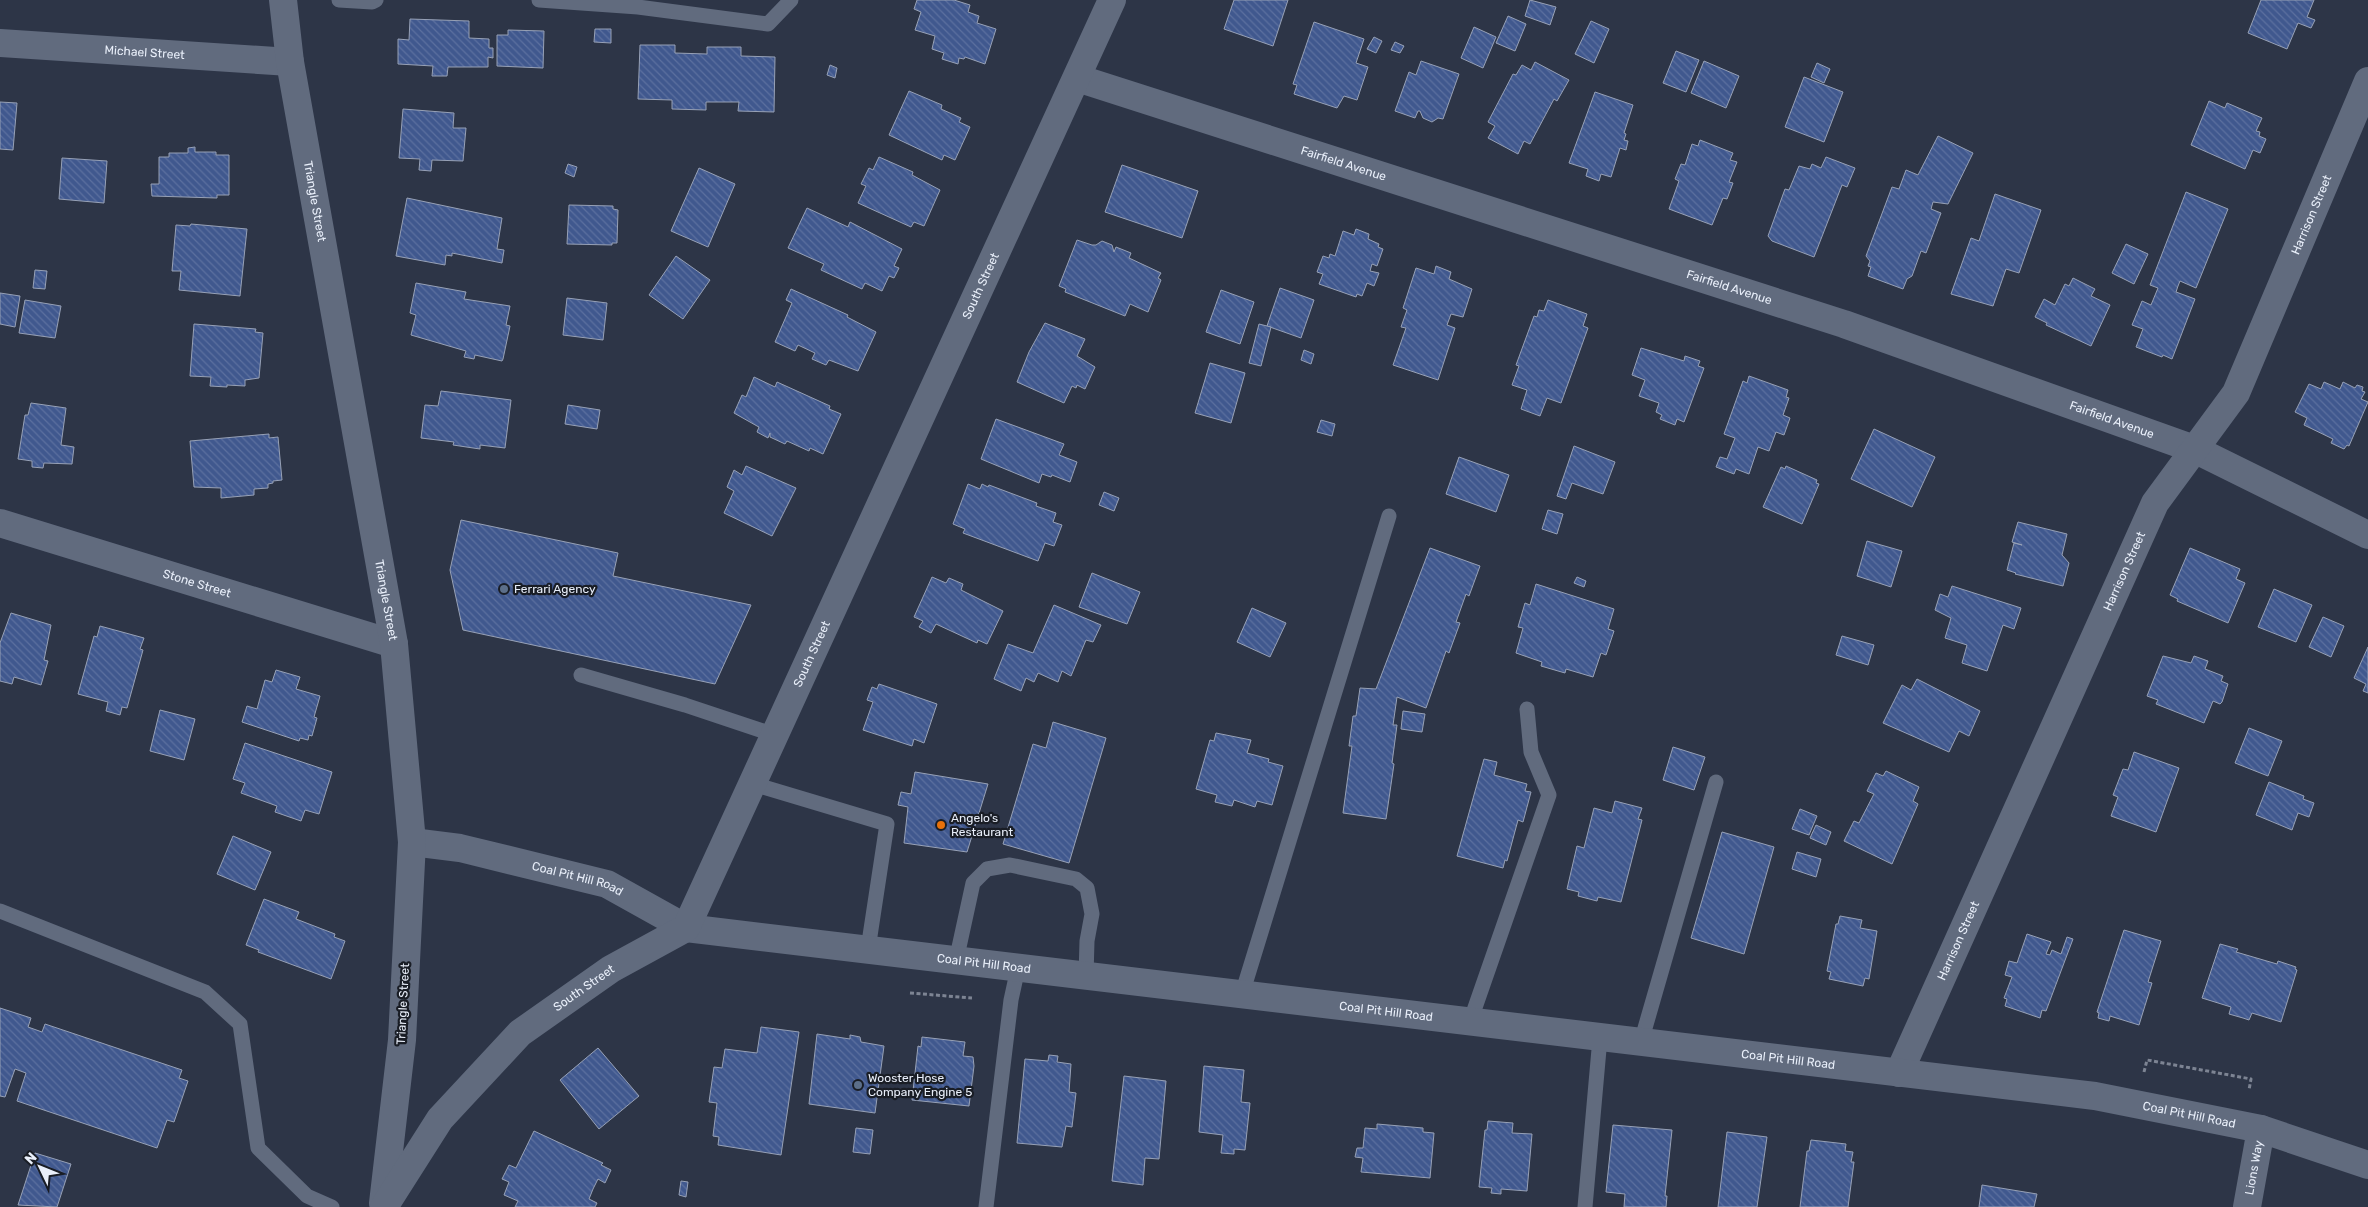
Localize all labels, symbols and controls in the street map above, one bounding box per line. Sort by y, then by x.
street label: Michael Street [104,43,186,62]
street label: Fairfield Avenue [1299,143,1388,184]
street label: Triangle Street [301,160,329,243]
street label: Harrison Street [2288,173,2335,257]
street label: South Street [960,250,1002,321]
street label: Fairfield Avenue [1685,267,1774,308]
street label: Fairfield Avenue [2068,398,2156,441]
street label: Harrison Street [2100,529,2148,613]
street label: Triangle Street [372,559,400,642]
street label: Stone Street [161,566,233,601]
place label: Ferrari Agency [514,582,596,596]
marker: Ferrari Agency [498,583,510,595]
street label: South Street [791,618,833,689]
place label: Angelo's Restaurant [951,811,1013,839]
marker: Angelo's Restaurant [935,819,947,831]
street label: Coal Pit Hill Road [531,859,626,899]
street label: Harrison Street [1935,899,1982,982]
street label: Coal Pit Hill Road [936,951,1032,976]
street label: South Street [551,961,617,1014]
street label: Triangle Street [394,963,412,1045]
street label: Coal Pit Hill Road [1338,999,1434,1024]
street label: Coal Pit Hill Road [1740,1047,1836,1072]
place label: Wooster Hose Company Engine 5 [868,1071,972,1099]
marker: Wooster Hose Company Engine 5 [852,1079,864,1091]
street label: Coal Pit Hill Road [2142,1099,2237,1131]
street label: Lions Way [2242,1139,2266,1196]
north arrow [15,1142,65,1192]
text: N [21,1149,41,1168]

